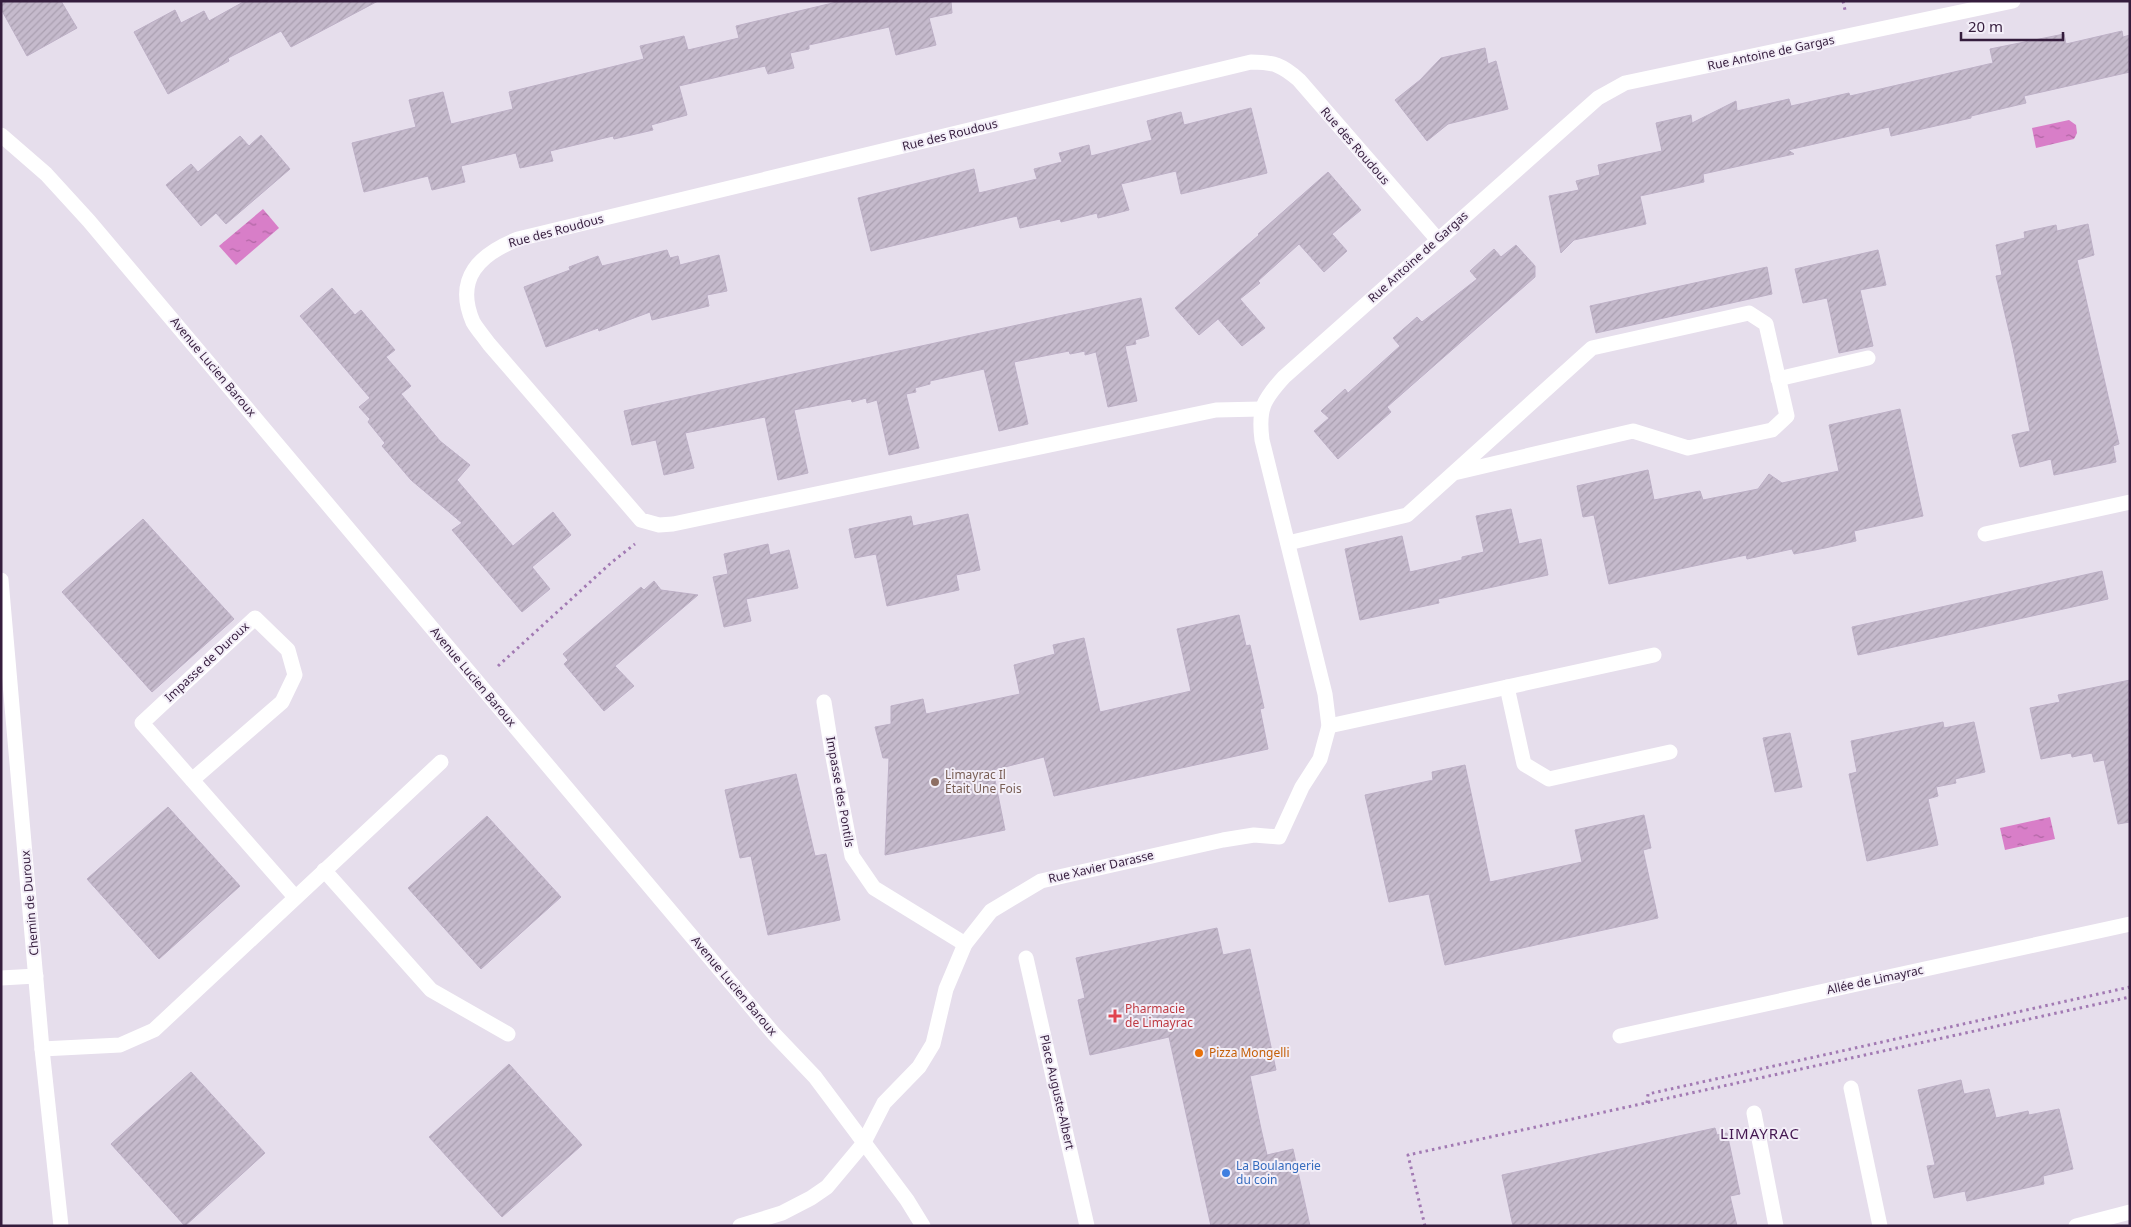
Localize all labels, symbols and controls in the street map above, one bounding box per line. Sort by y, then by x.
scale bar [1961,10,2064,42]
text: 20 m [1968,16,2003,36]
street label: Rue Antoine de Gargas [1706,31,1836,74]
street label: Rue des Roudous [1317,103,1394,188]
street label: Rue des Roudous [900,114,1000,155]
street label: Rue Antoine de Gargas [1364,207,1472,306]
street label: Rue des Roudous [506,210,606,251]
street label: Avenue Lucien Baroux [167,313,261,421]
street label: Impasse de Duroux [161,617,253,705]
street label: Avenue Lucien Baroux [427,623,521,731]
street label: Impasse des Pontils [822,735,859,849]
place label: Limayrac Il Était Une Fois [945,766,1022,797]
marker: Limayrac Il Était Une Fois [929,776,941,788]
street label: Rue Xavier Darasse [1046,846,1156,887]
street label: Chemin de Duroux [16,849,43,956]
street label: Avenue Lucien Baroux [688,932,782,1040]
street label: Allée de Limayrac [1825,961,1925,998]
place label: Pharmacie de Limayrac [1125,1000,1193,1031]
marker: Pharmacie de Limayrac [1109,1010,1121,1022]
street label: Place Auguste-Albert [1036,1033,1079,1152]
place label: Pizza Mongelli [1209,1044,1290,1061]
marker: Pizza Mongelli [1193,1047,1205,1059]
district label: LIMAYRAC [1720,1123,1800,1143]
place label: La Boulangerie du coin [1236,1157,1321,1188]
marker: La Boulangerie du coin [1220,1167,1232,1179]

